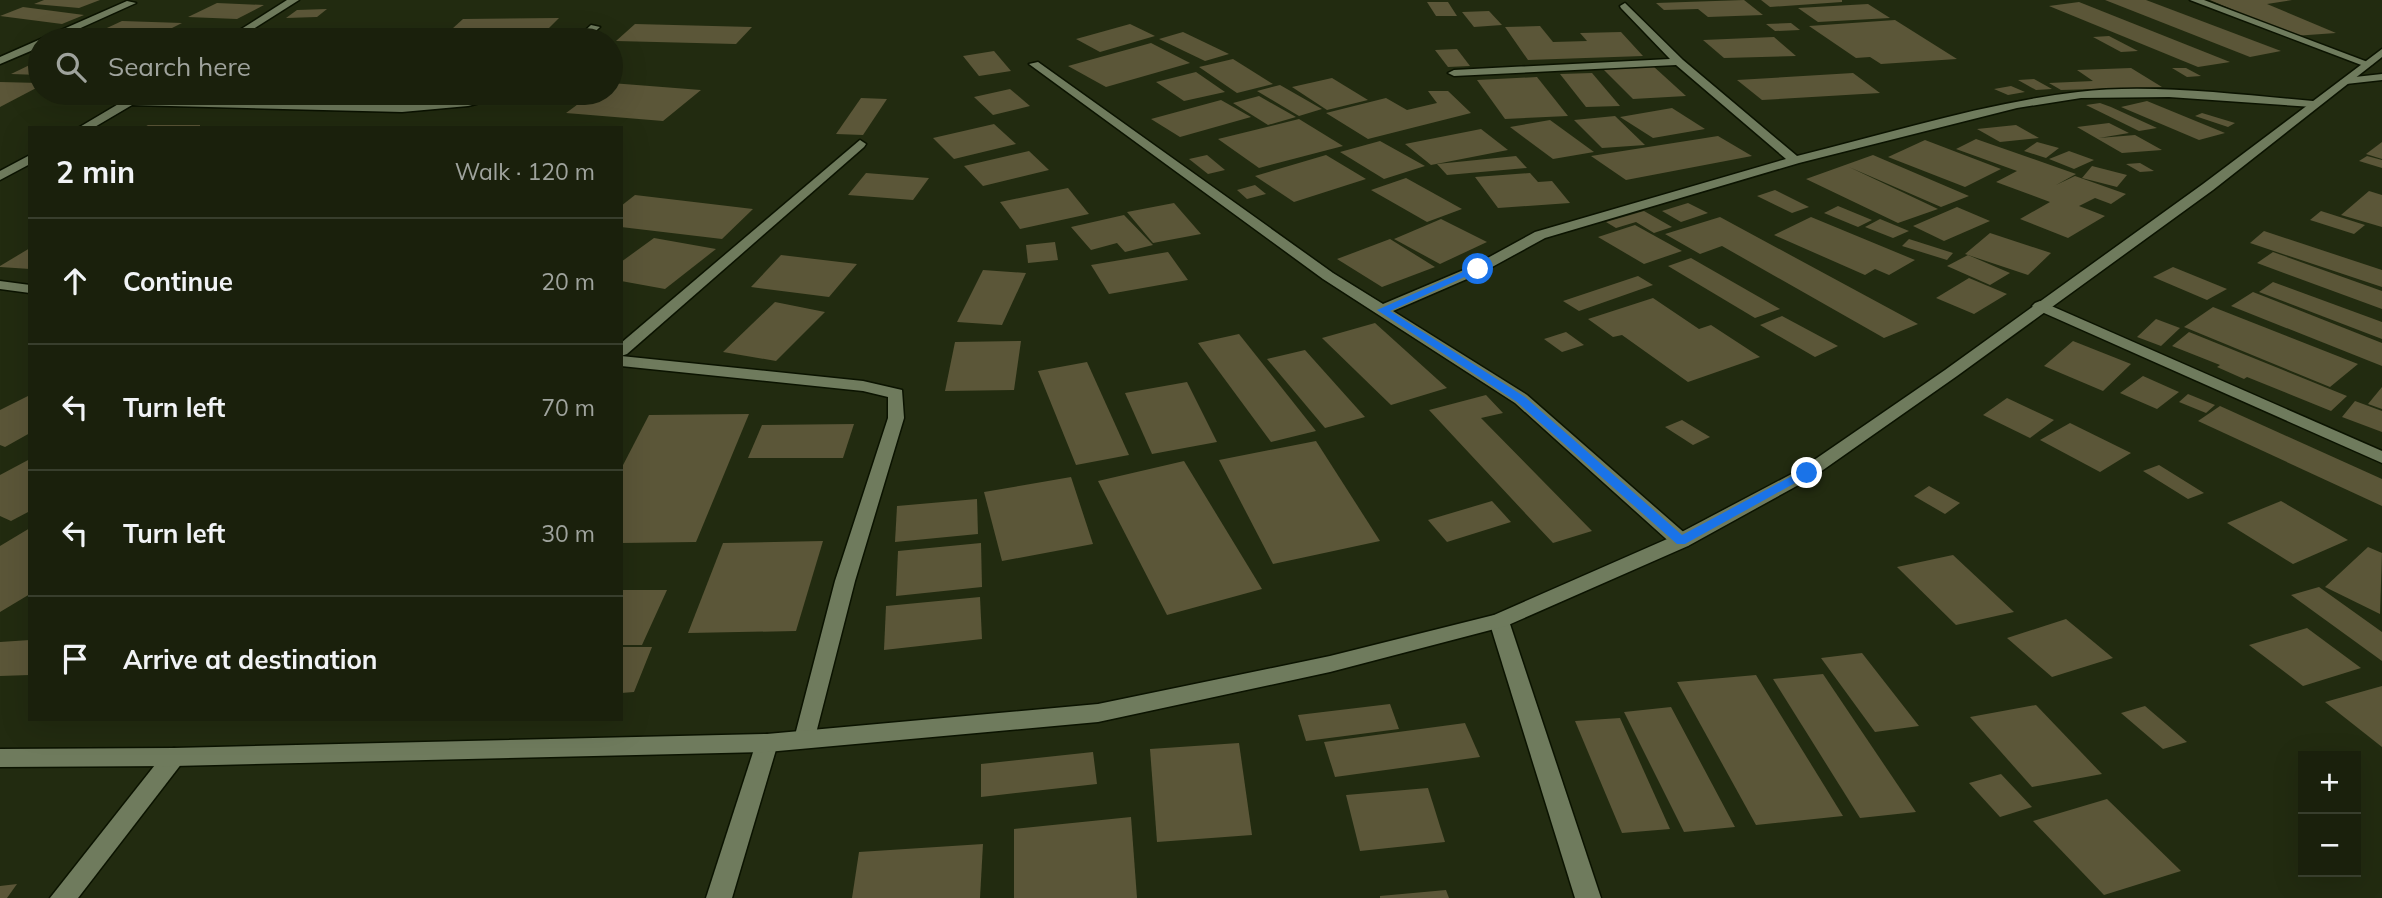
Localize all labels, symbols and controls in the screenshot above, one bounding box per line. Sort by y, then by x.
search box [28,28,623,105]
icon: search [52,48,90,86]
text: Search here [108,50,251,83]
text: 2 min [56,153,135,191]
text: Walk · 120 m [455,157,595,186]
route start [1462,253,1493,284]
icon: ahead [56,262,94,300]
text: Continue [123,265,233,298]
text: 20 m [541,267,595,296]
icon: left [56,388,94,426]
text: Turn left [123,391,225,424]
text: 70 m [541,393,595,422]
route end [1791,457,1822,488]
icon: left [56,514,94,552]
text: Turn left [123,517,225,550]
text: 30 m [541,519,595,548]
icon: arrive [56,640,94,678]
text: Arrive at destination [123,643,378,676]
map controls [2298,751,2361,877]
button: + [2298,751,2361,814]
button: − [2298,814,2361,877]

